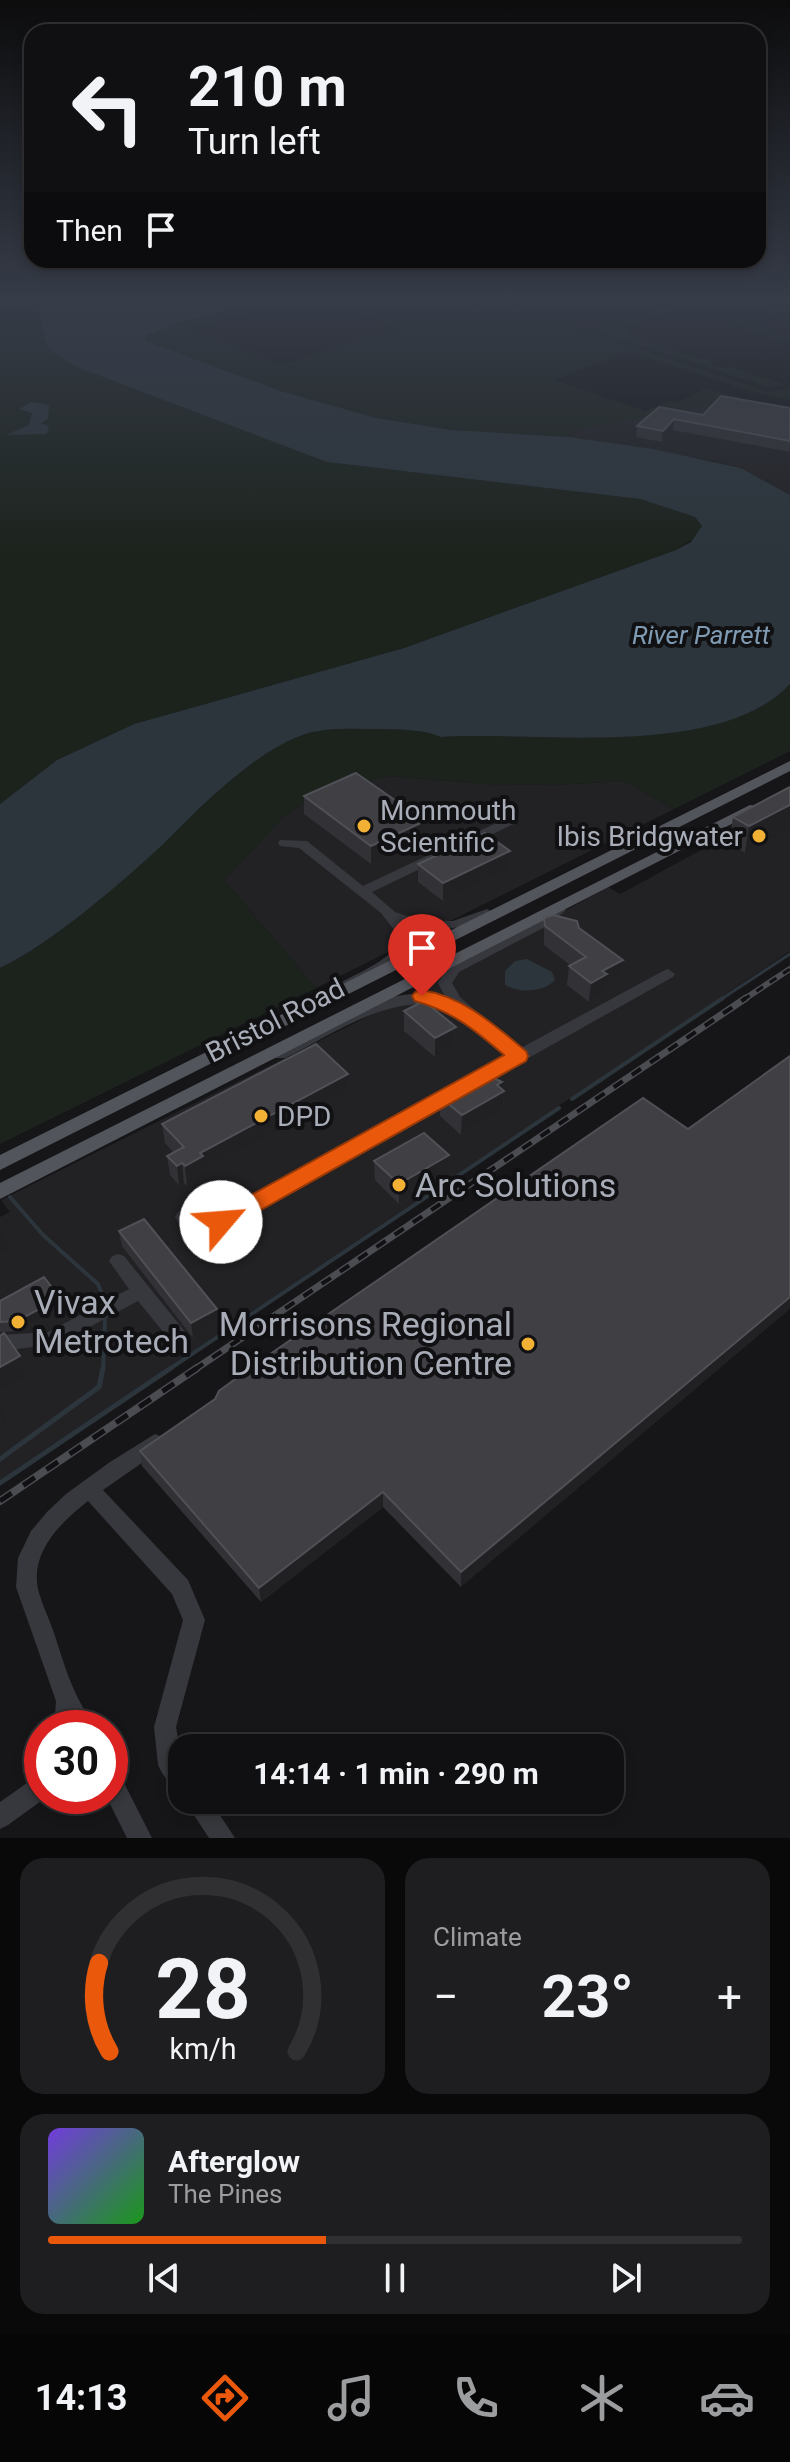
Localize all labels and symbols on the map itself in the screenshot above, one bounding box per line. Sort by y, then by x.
water label: River Parrett [632,620,771,650]
place label: Monmouth Scientific [380,794,516,859]
marker: Monmouth Scientific [355,817,373,835]
place label: Ibis Bridgwater [556,820,744,853]
marker: Ibis Bridgwater [750,827,768,845]
pin [388,914,456,996]
street label: Bristol Road [200,971,350,1069]
place label: DPD [277,1100,331,1133]
marker: DPD [252,1107,270,1125]
place label: Arc Solutions [415,1165,616,1205]
marker: Arc Solutions [390,1176,408,1194]
position arrow [179,1180,263,1264]
place label: Vivax Metrotech [34,1282,189,1361]
place label: Morrisons Regional Distribution Centre [219,1304,512,1383]
marker: Vivax Metrotech [9,1313,27,1331]
marker: Morrisons Regional Distribution Centre [519,1335,537,1353]
speed limit sign: 30 [24,1710,128,1814]

